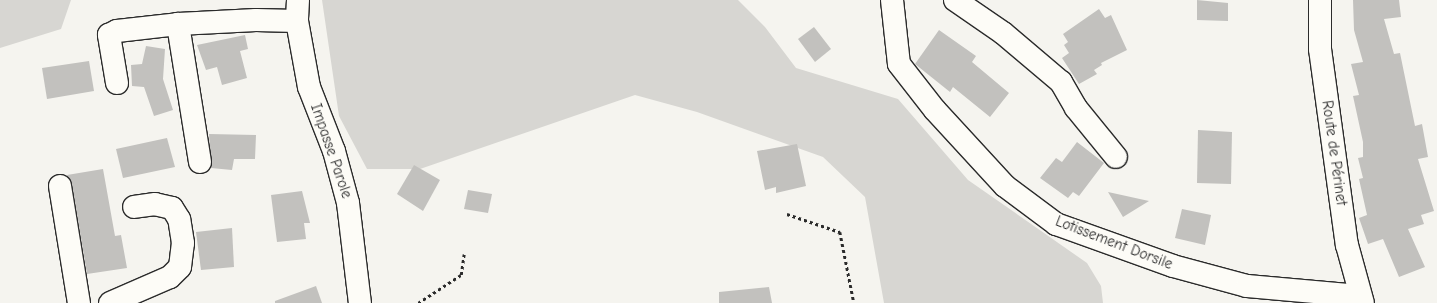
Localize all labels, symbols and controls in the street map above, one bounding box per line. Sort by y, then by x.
street label: Route de Périnet [1318,99,1350,207]
street label: Impasse Parole [306,101,356,201]
street label: Lotissement Dorsile [1053,212,1175,274]

